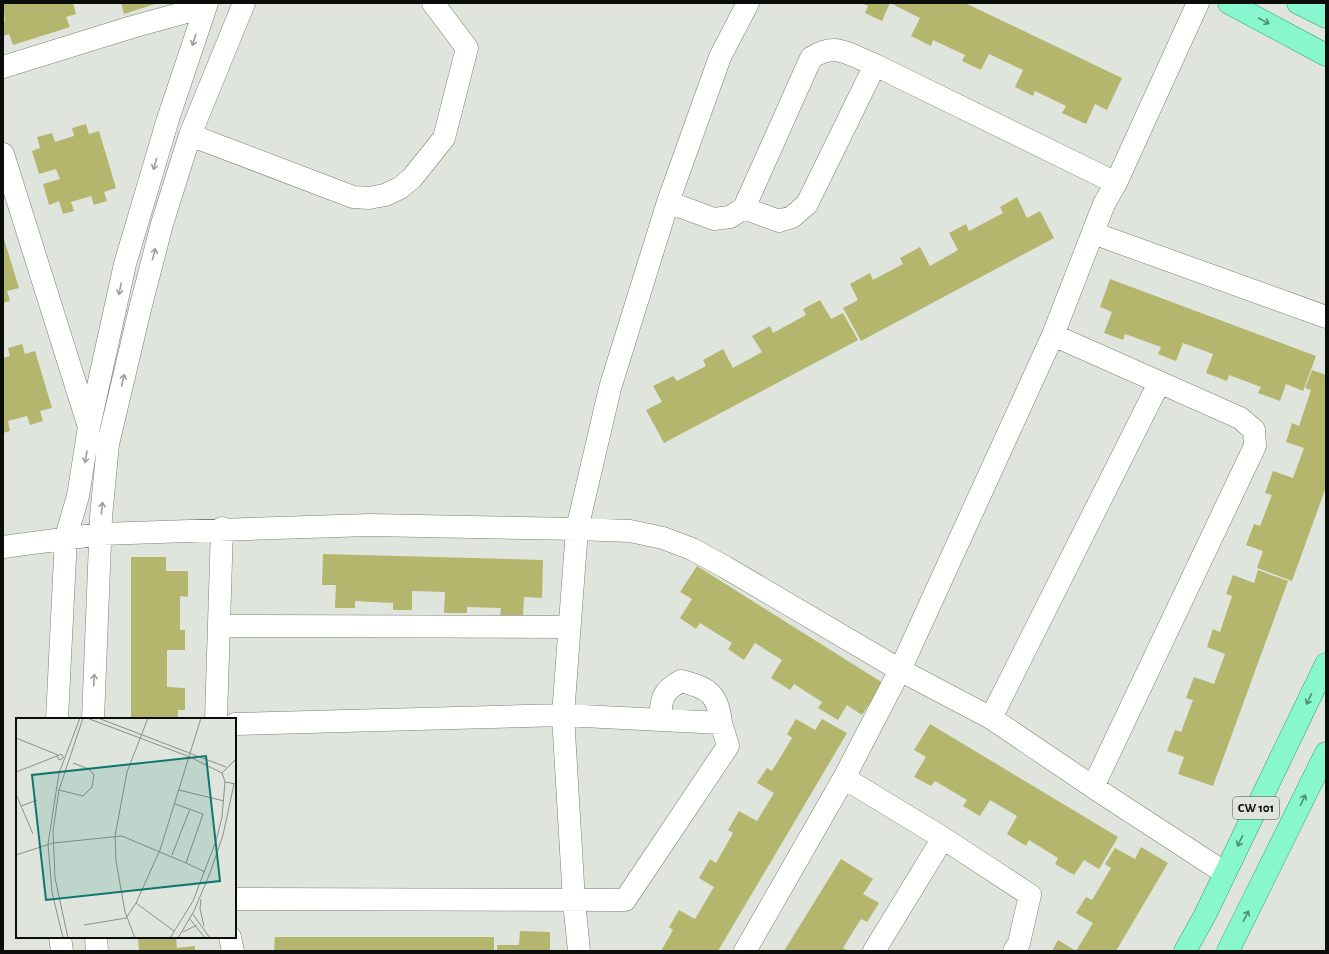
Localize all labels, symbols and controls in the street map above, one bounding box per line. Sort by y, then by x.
one-way arrow [1257,18,1269,26]
one-way arrow [190,34,198,46]
one-way arrow [151,157,158,170]
one-way arrow [151,248,159,261]
one-way arrow [115,282,123,295]
one-way arrow [120,374,128,387]
one-way arrow [81,450,89,463]
one-way arrow [98,502,105,515]
one-way arrow [91,674,98,687]
one-way arrow [1305,693,1312,705]
inset map [16,718,236,938]
one-way arrow [1300,794,1307,806]
road number: CW 101 [1233,797,1279,819]
one-way arrow [1236,835,1243,847]
one-way arrow [1243,911,1250,923]

